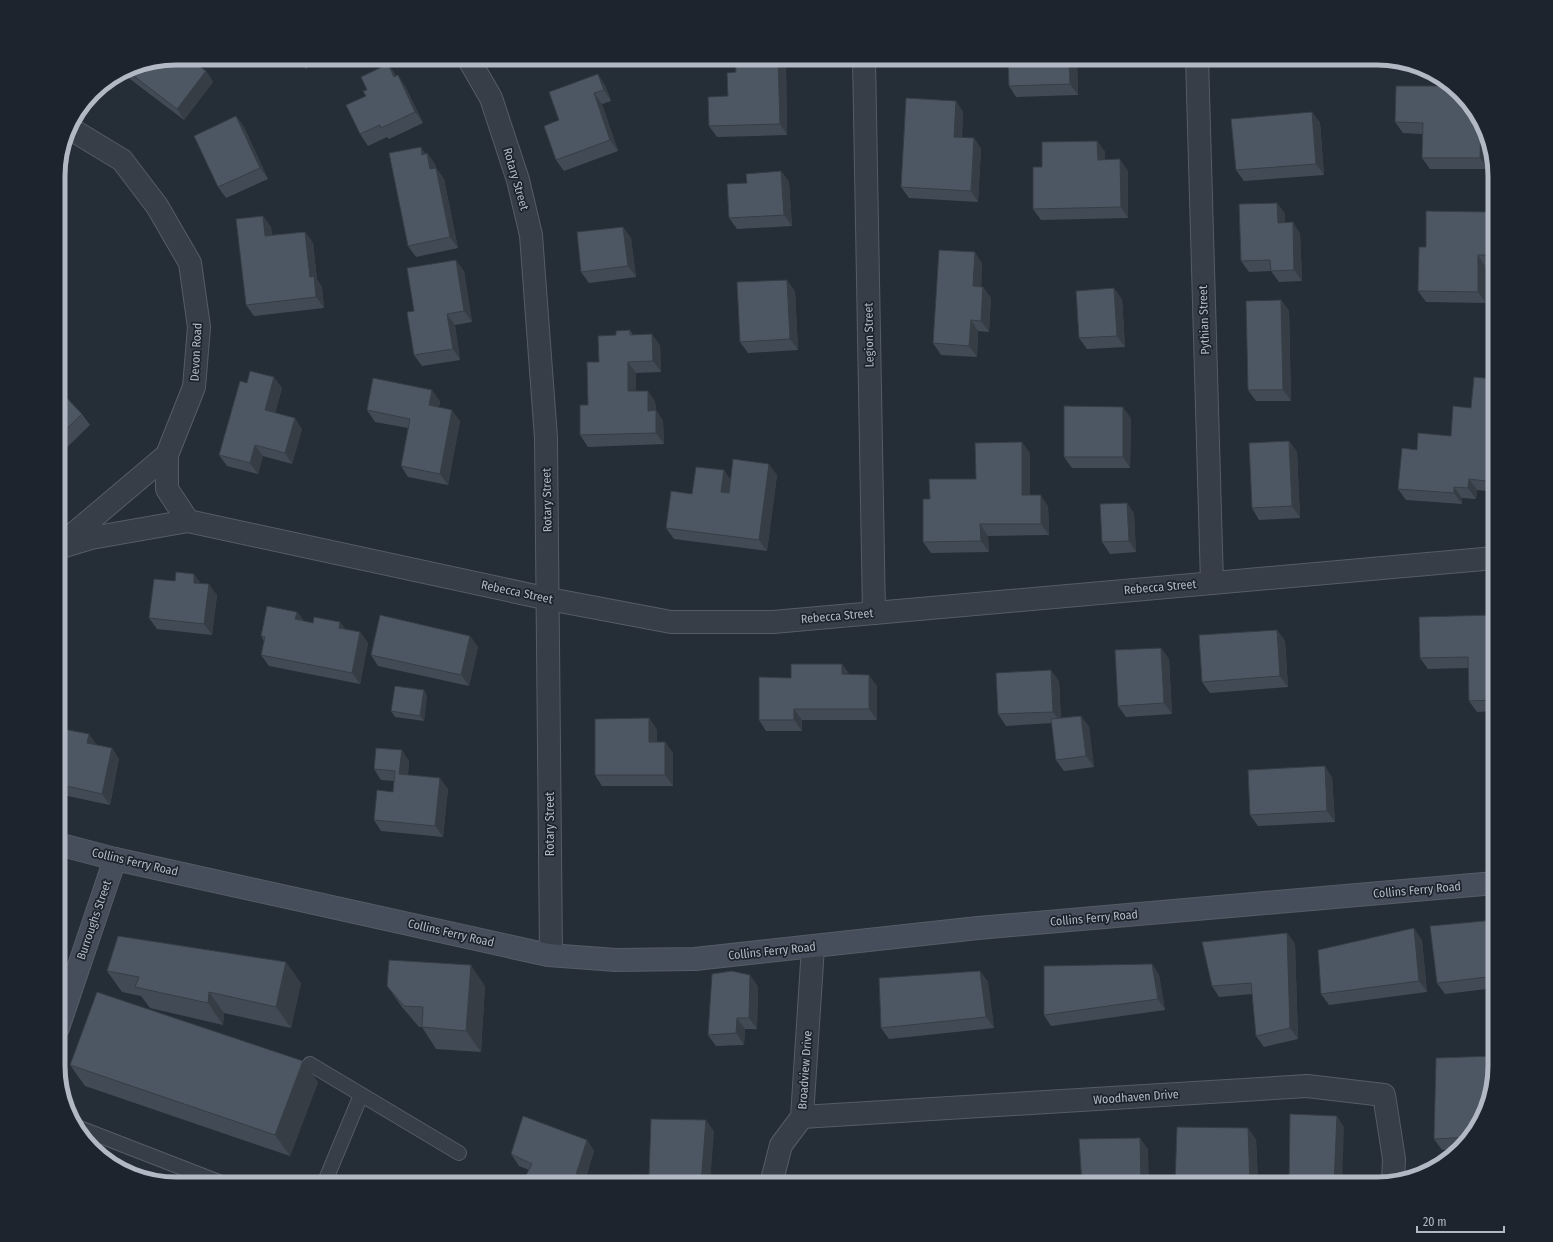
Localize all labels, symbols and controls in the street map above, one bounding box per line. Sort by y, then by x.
street label: Rotary Street [500,146,532,212]
street label: Pythian Street [1196,285,1212,355]
street label: Legion Street [861,303,877,367]
street label: Devon Road [187,322,205,382]
street label: Rotary Street [539,468,555,532]
street label: Rebecca Street [1123,577,1197,597]
street label: Rebecca Street [480,578,554,606]
street label: Rebecca Street [800,606,874,626]
street label: Rotary Street [543,792,557,856]
street label: Collins Ferry Road [91,845,179,879]
street label: Burroughs Street [74,878,114,961]
street label: Collins Ferry Road [1373,879,1461,901]
street label: Collins Ferry Road [1050,907,1138,929]
street label: Collins Ferry Road [407,916,495,950]
street label: Collins Ferry Road [728,939,816,963]
street label: Broadview Drive [795,1030,815,1110]
street label: Woodhaven Drive [1093,1087,1179,1107]
scale bar [1417,1208,1504,1234]
text: 20 m [1423,1215,1447,1229]

